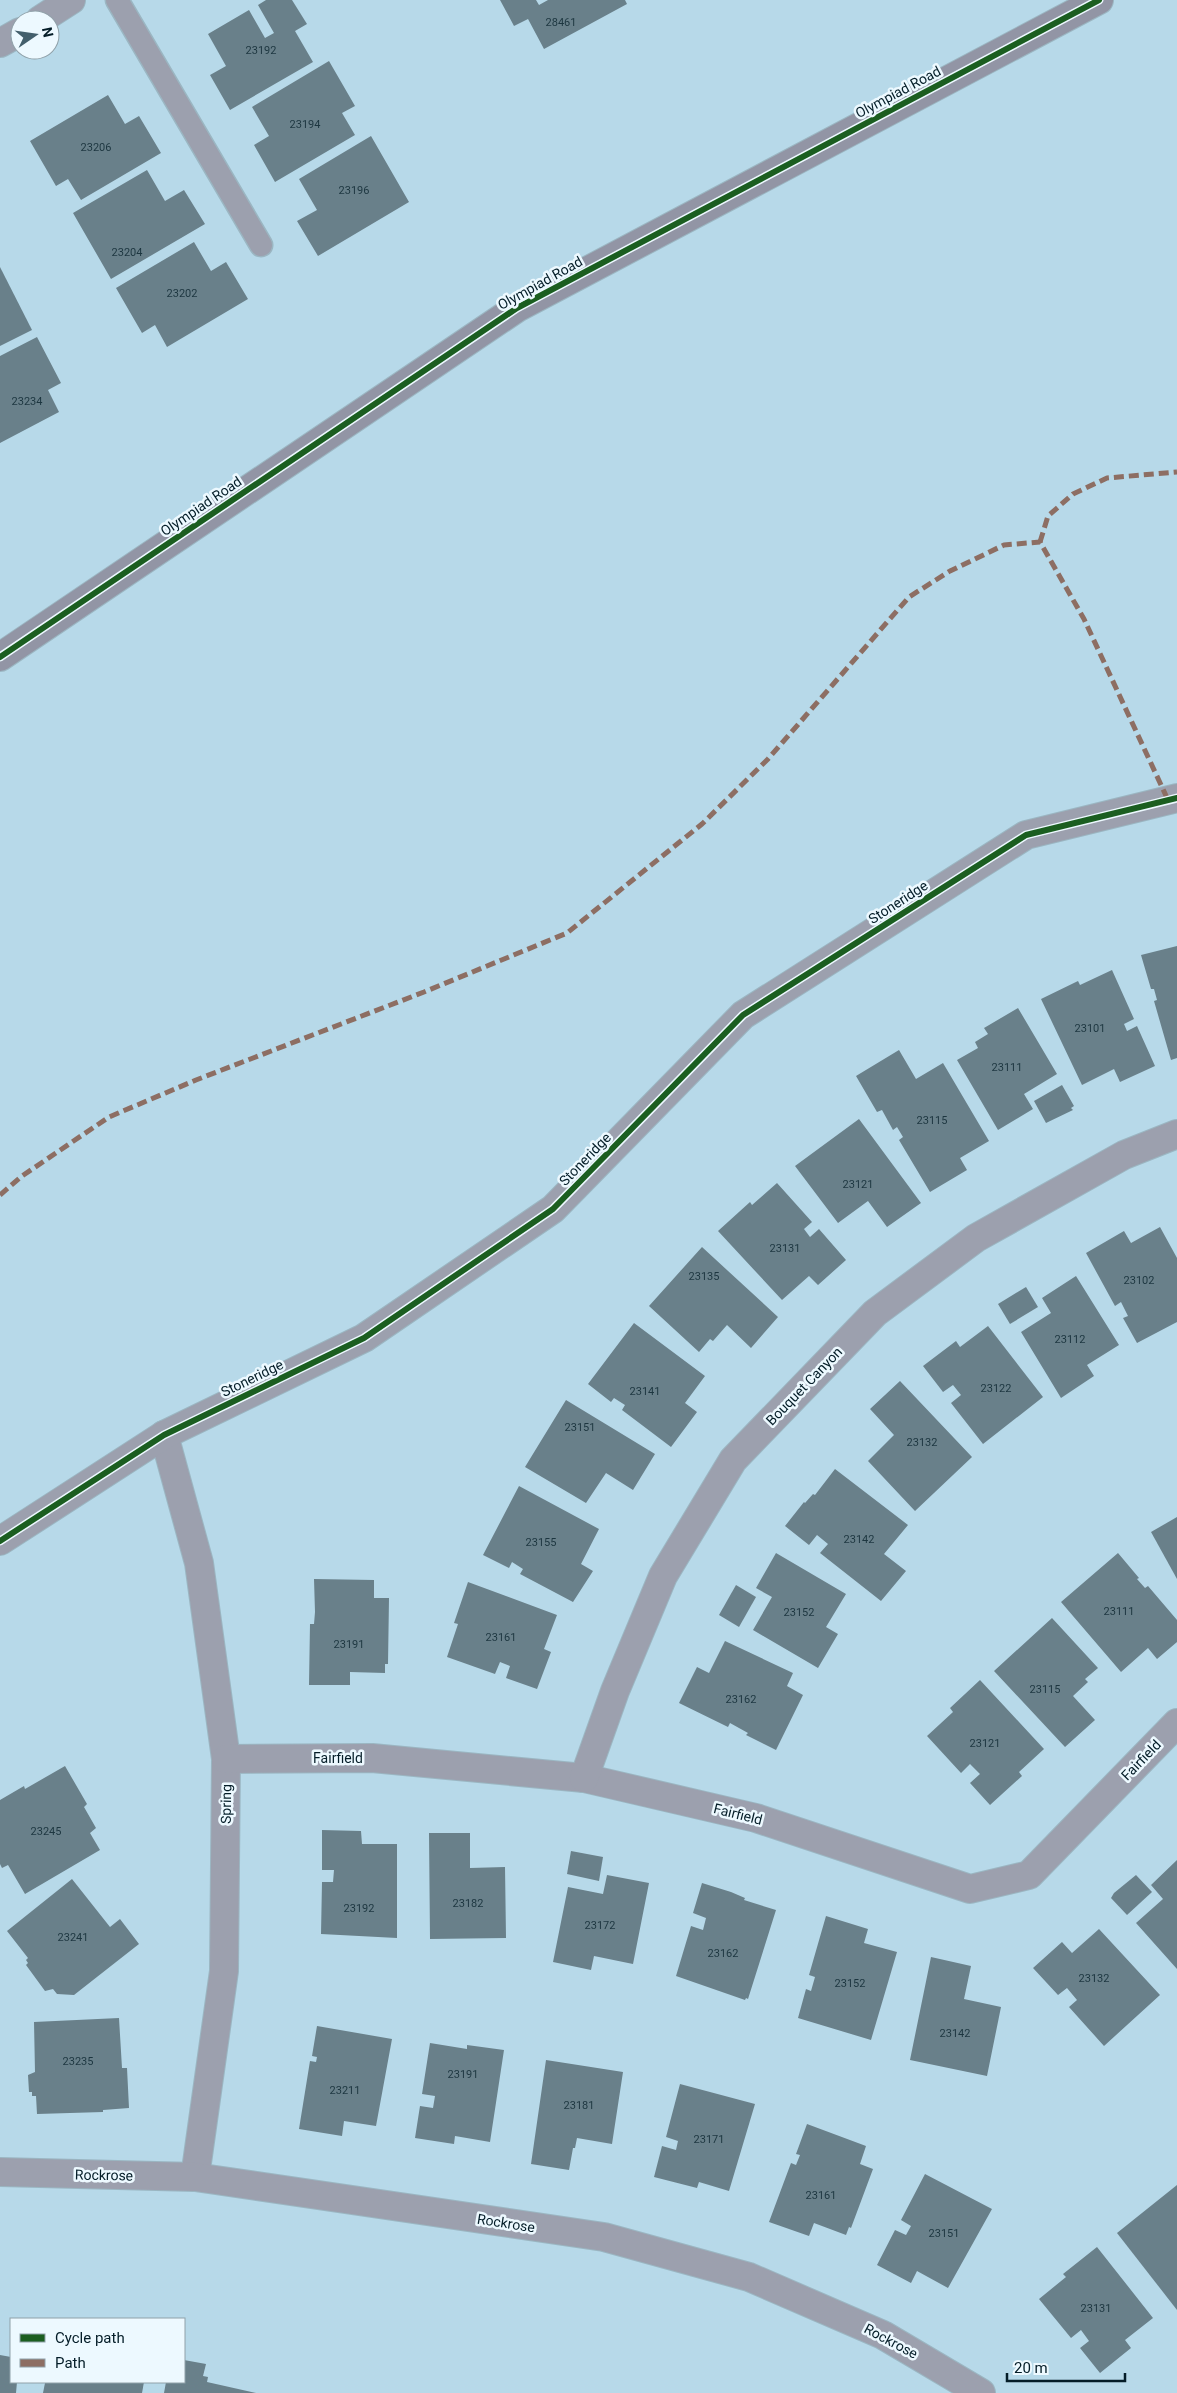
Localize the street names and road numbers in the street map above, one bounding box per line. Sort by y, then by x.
street label: Olympiad Road [853,63,943,121]
street label: Olympiad Road [495,253,585,313]
street label: Olympiad Road [157,473,245,539]
street label: Stoneridge [865,877,931,927]
street label: Stoneridge [556,1129,614,1189]
street label: Bouquet Canyon [763,1344,845,1428]
street label: Stoneridge [218,1356,286,1400]
street label: Fairfield [1118,1737,1164,1783]
street label: Fairfield [313,1750,363,1766]
street label: Spring [218,1784,234,1824]
street label: Fairfield [712,1800,764,1828]
street label: Rockrose [75,2166,133,2184]
street label: Rockrose [476,2211,536,2235]
street label: Rockrose [862,2320,920,2362]

